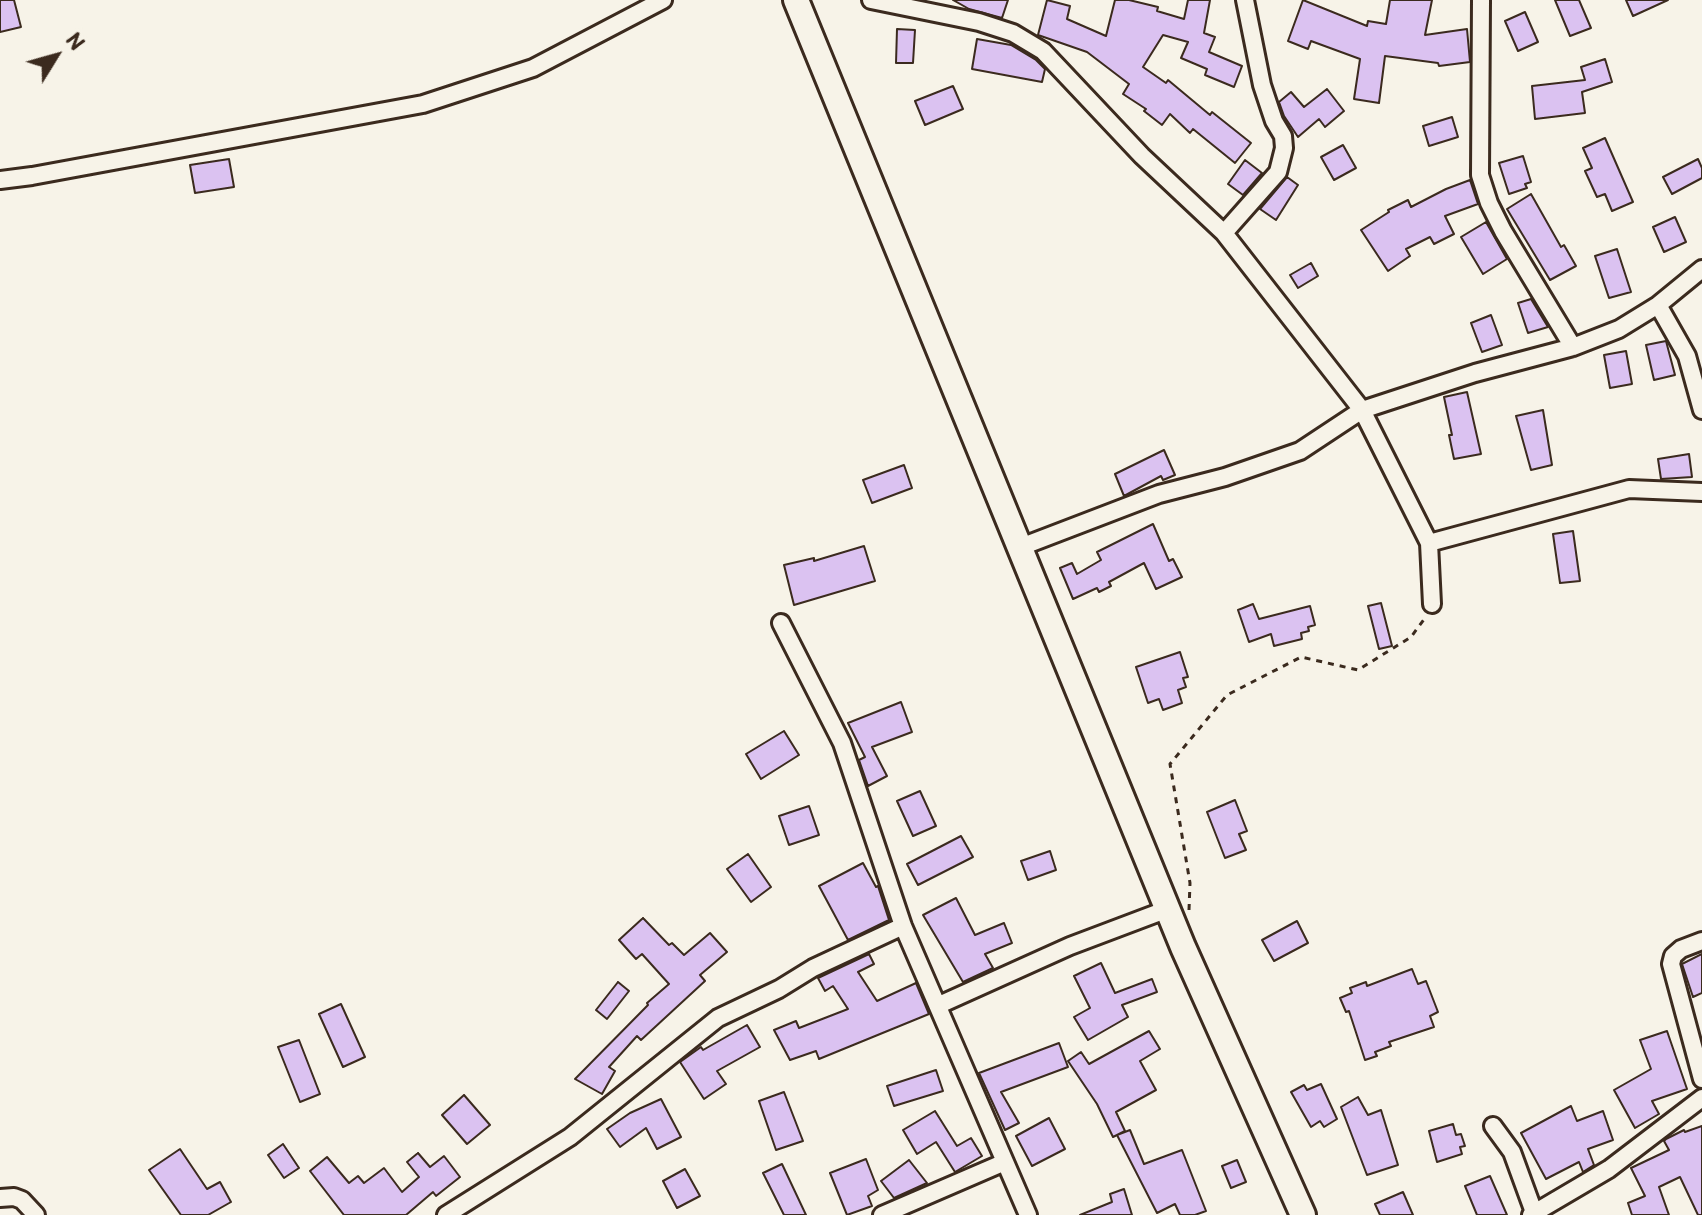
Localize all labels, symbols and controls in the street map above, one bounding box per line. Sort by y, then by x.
north arrow [16,16,96,96]
text: N [60,27,91,55]

